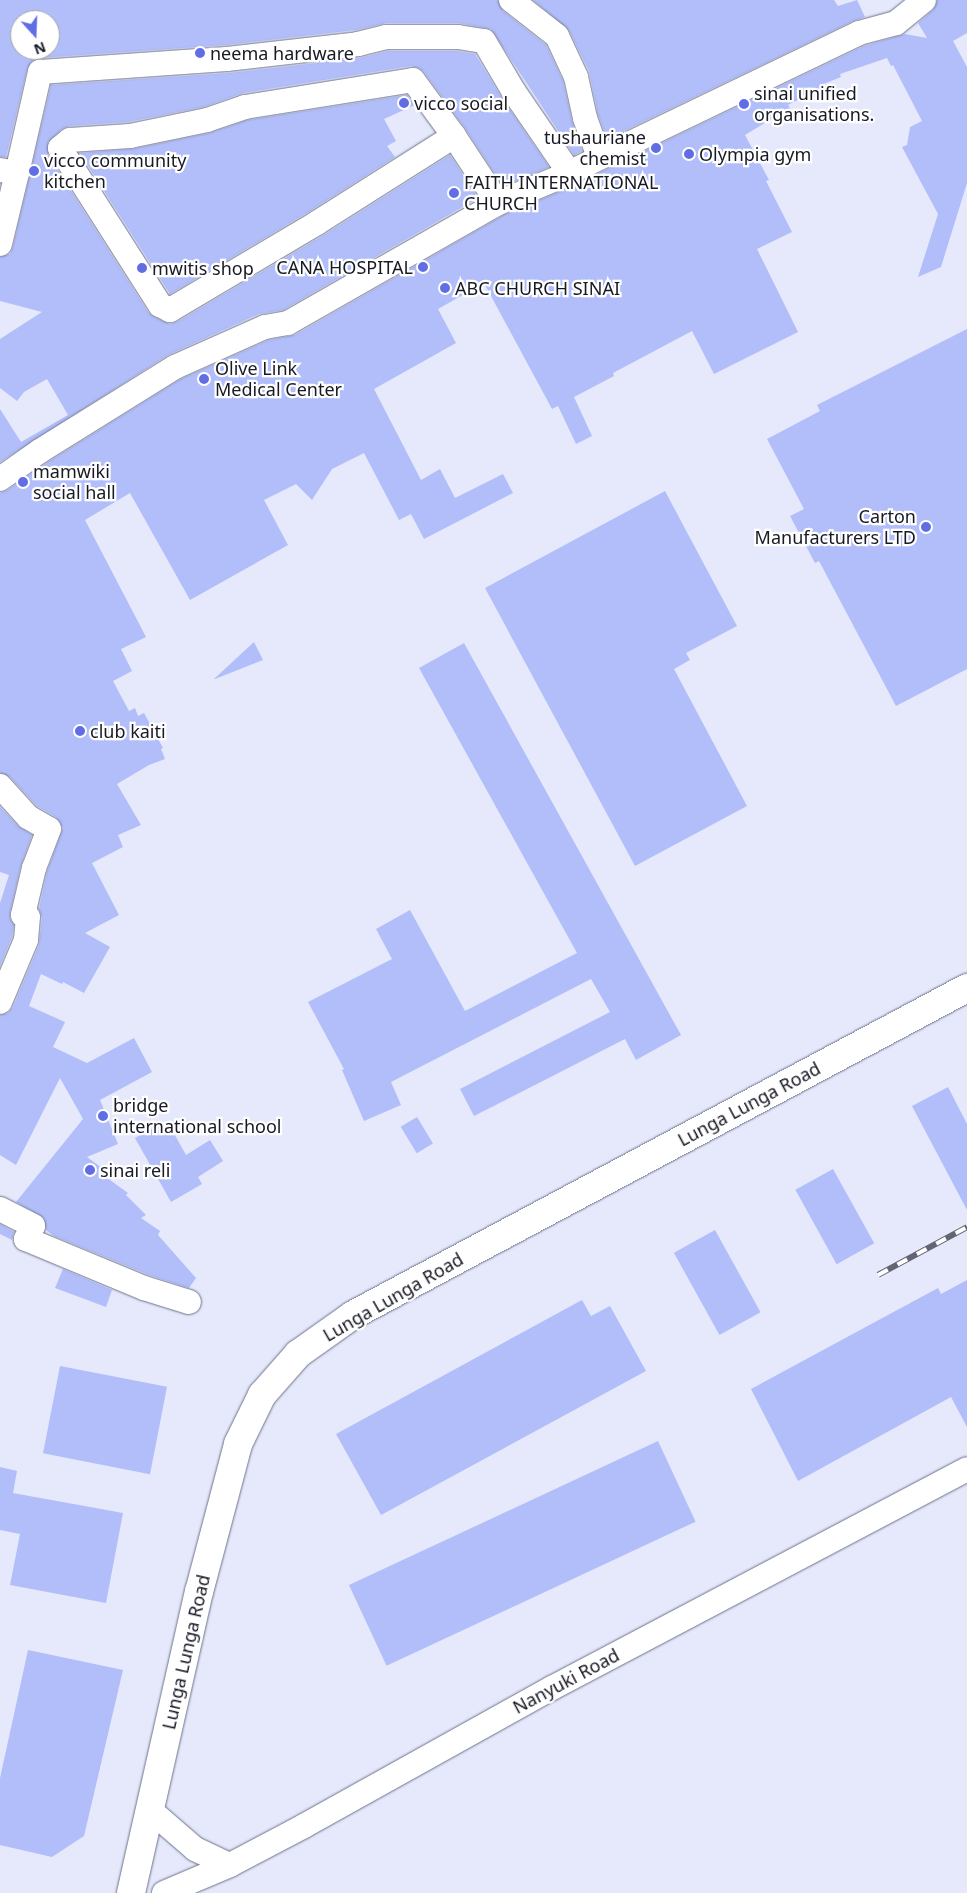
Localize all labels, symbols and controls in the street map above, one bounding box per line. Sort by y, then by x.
north arrow [10,10,60,60]
text: N [31,38,49,59]
place label: neema hardware [210,42,354,64]
marker: neema hardware [194,47,206,59]
place label: sinai unified organisations. [754,83,874,126]
place label: vicco social [414,92,508,114]
marker: vicco social [398,97,410,109]
marker: sinai unified organisations. [738,98,750,110]
place label: tushauriane chemist [544,127,646,170]
marker: tushauriane chemist [650,142,662,154]
place label: Olympia gym [699,143,811,165]
marker: Olympia gym [683,148,695,160]
place label: vicco community kitchen [44,150,186,192]
marker: vicco community kitchen [28,165,40,177]
place label: FAITH INTERNATIONAL CHURCH [464,172,658,214]
marker: FAITH INTERNATIONAL CHURCH [448,187,460,199]
place label: CANA HOSPITAL [276,256,413,278]
place label: mwitis shop [152,257,254,279]
marker: CANA HOSPITAL [417,261,429,273]
marker: mwitis shop [136,262,148,274]
place label: ABC CHURCH SINAI [455,277,620,299]
marker: ABC CHURCH SINAI [439,282,451,294]
place label: Olive Link Medical Center [215,358,342,400]
marker: Olive Link Medical Center [197,372,211,386]
place label: mamwiki social hall [33,461,116,504]
marker: mamwiki social hall [17,476,29,488]
place label: Carton Manufacturers LTD [755,506,916,548]
marker: Carton Manufacturers LTD [920,521,932,533]
place label: club kaiti [90,720,166,742]
marker: club kaiti [74,725,86,737]
street label: Lunga Lunga Road [674,1057,824,1151]
place label: bridge international school [113,1095,281,1138]
marker: bridge international school [97,1110,109,1122]
place label: sinai reli [100,1159,170,1181]
marker: sinai reli [84,1164,96,1176]
street label: Lunga Lunga Road [319,1248,467,1346]
street label: Lunga Lunga Road [158,1572,214,1732]
street label: Nanyuki Road [509,1644,623,1718]

